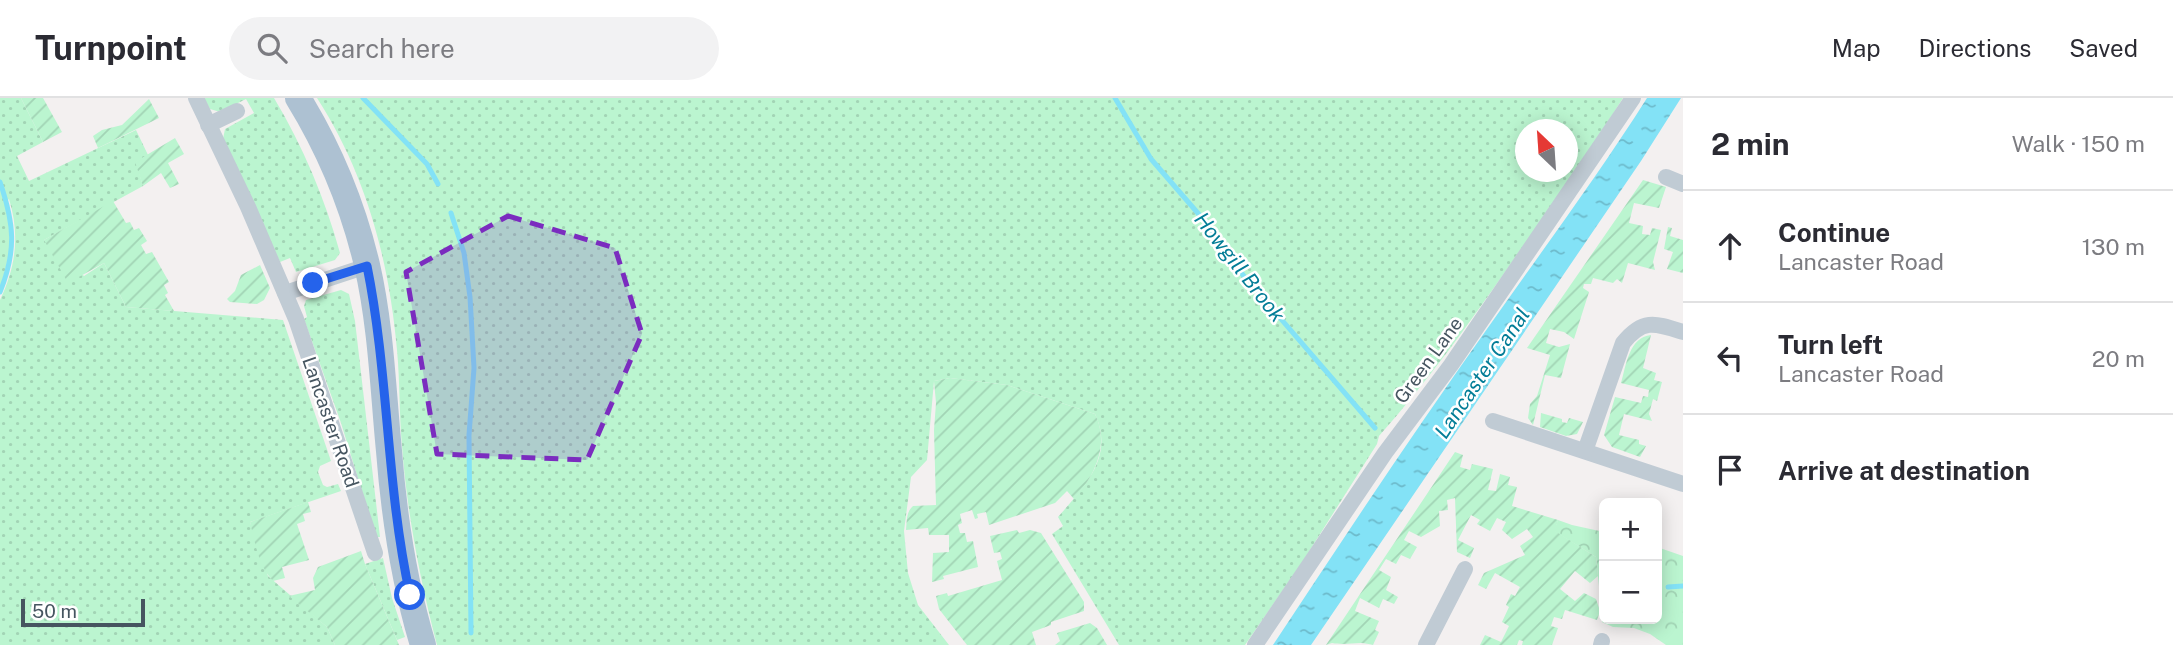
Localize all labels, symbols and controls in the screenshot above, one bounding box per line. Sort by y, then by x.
search box [229,17,719,80]
text: Turnpoint [35,29,187,67]
icon: search [253,29,291,67]
text: Search here [309,33,455,64]
text: Map [1832,34,1881,62]
text: Directions [1919,34,2031,62]
text: Saved [2069,34,2138,62]
north arrow [1515,119,1578,182]
text: 2 min [1711,126,1790,162]
text: Walk · 150 m [2012,130,2145,157]
water label: Howgill Brook [1189,207,1291,327]
text: Continue [1778,217,1890,248]
icon: ahead [1711,227,1749,265]
text: 130 m [2082,233,2145,260]
text: Lancaster Road [1778,248,1944,275]
route end [297,267,328,298]
water label: Lancaster Canal [1429,303,1535,443]
street label: Green Lane [1389,313,1467,407]
text: Turn left [1778,329,1883,360]
icon: left [1711,339,1749,377]
text: 20 m [2092,345,2145,372]
street label: Lancaster Road [298,354,364,490]
text: Lancaster Road [1778,360,1944,387]
icon: arrive [1711,451,1749,489]
text: Arrive at destination [1778,455,2030,486]
map controls [1599,498,1662,624]
button: + [1599,498,1662,561]
button: − [1599,561,1662,624]
route start [394,579,425,610]
scale bar [21,596,145,628]
text: 50 m [32,600,77,622]

